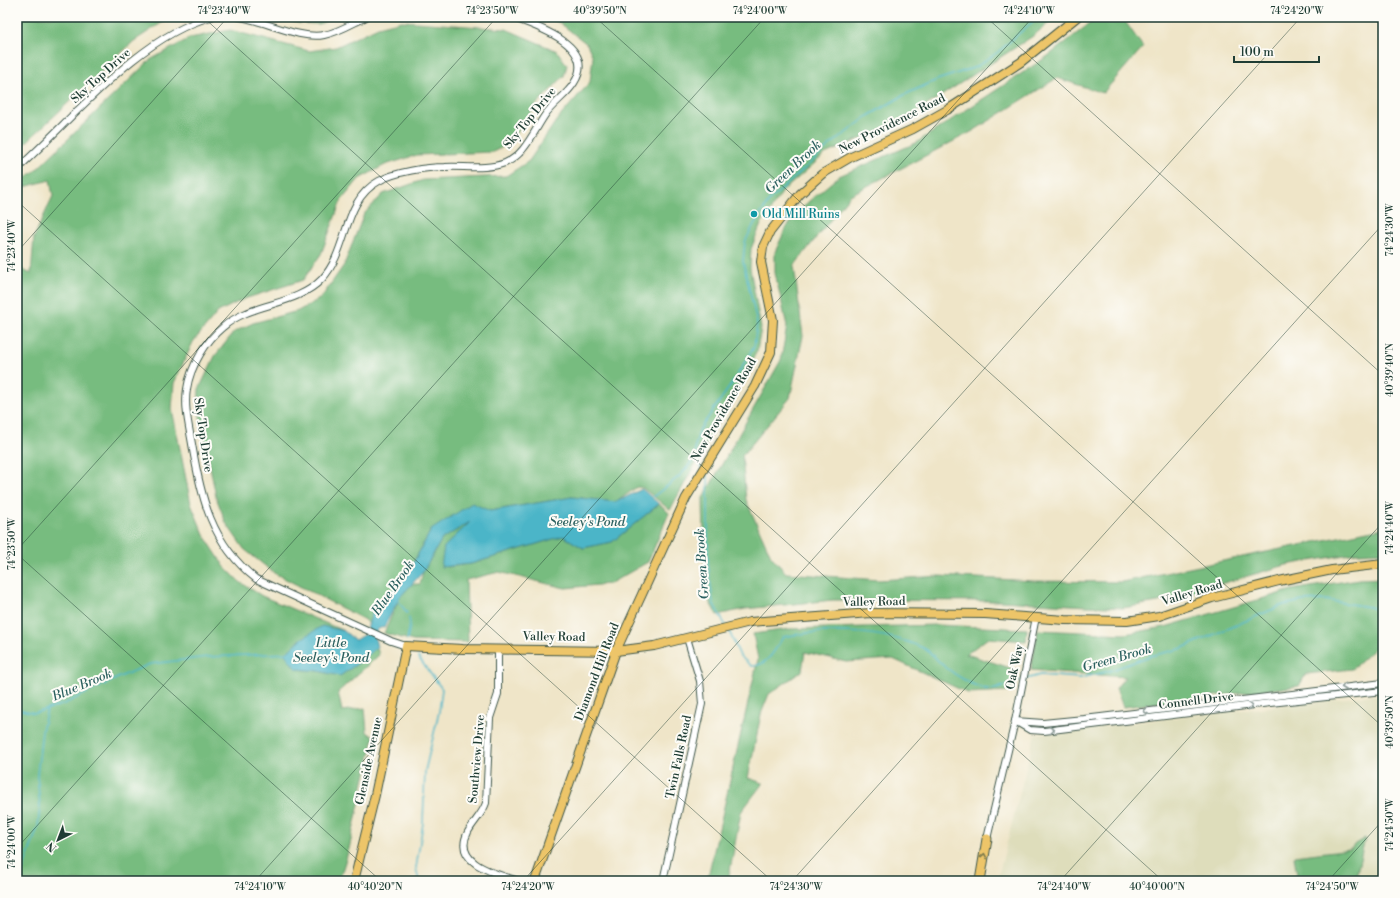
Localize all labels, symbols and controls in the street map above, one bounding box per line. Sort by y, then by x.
text: 74°23'40"W [197,5,251,17]
text: 74°23'50"W [466,5,519,17]
text: 40°39'50"N [573,5,627,17]
text: 74°24'00"W [733,5,788,17]
text: 74°24'10"W [1003,5,1056,17]
text: 74°24'20"W [1270,5,1325,17]
scale bar [1234,38,1319,64]
street label: Sky Top Drive [68,45,134,107]
text: 100 m [1240,45,1274,60]
street label: Sky Top Drive [500,84,560,152]
street label: New Providence Road [836,91,948,157]
water label: Green Brook [761,137,825,197]
text: 74°24'30"W [1384,202,1396,257]
place label: Old Mill Ruins [762,207,840,222]
marker: Old Mill Ruins [749,209,759,219]
text: 74°23'40"W [6,219,18,273]
text: 40°39'40"N [1384,342,1396,397]
street label: New Providence Road [688,355,760,465]
street label: Sky Top Drive [190,397,216,473]
text: 74°24'40"W [1384,500,1396,555]
water label: Seeley's Pond [549,514,626,530]
text: 74°23'50"W [6,517,18,570]
water label: Green Brook [692,528,712,600]
water label: Blue Brook [368,557,418,619]
street label: Valley Road [1159,577,1224,610]
street label: Valley Road [841,594,906,610]
street label: Diamond Hill Road [571,621,623,723]
street label: Valley Road [521,629,586,645]
water label: Little Seeley's Pond [293,635,370,666]
water label: Green Brook [1080,640,1154,676]
street label: Oak Way [1003,643,1027,691]
water label: Blue Brook [49,665,115,705]
one-way arrow [1341,683,1347,692]
street label: Connell Drive [1158,689,1234,713]
text: 40°39'50"N [1384,695,1396,749]
one-way arrow [1247,701,1253,710]
one-way arrow [1143,707,1149,716]
street label: Southview Drive [466,714,488,804]
street label: Twin Falls Road [663,714,695,800]
street label: Glenside Avenue [352,716,386,806]
one-way arrow [1048,726,1055,735]
text: 74°24'50"W [1384,797,1396,852]
text: 74°24'00"W [6,814,18,869]
north arrow [38,820,78,860]
text: N [44,838,60,855]
one-way arrow [979,853,988,859]
text: 74°24'10"W [234,881,287,893]
text: 40°40'20"N [348,881,403,893]
text: 74°24'20"W [501,881,556,893]
text: 74°24'30"W [769,881,824,893]
text: 74°24'40"W [1037,881,1092,893]
text: 40°40'00"N [1129,881,1185,893]
text: 74°24'50"W [1305,881,1360,893]

